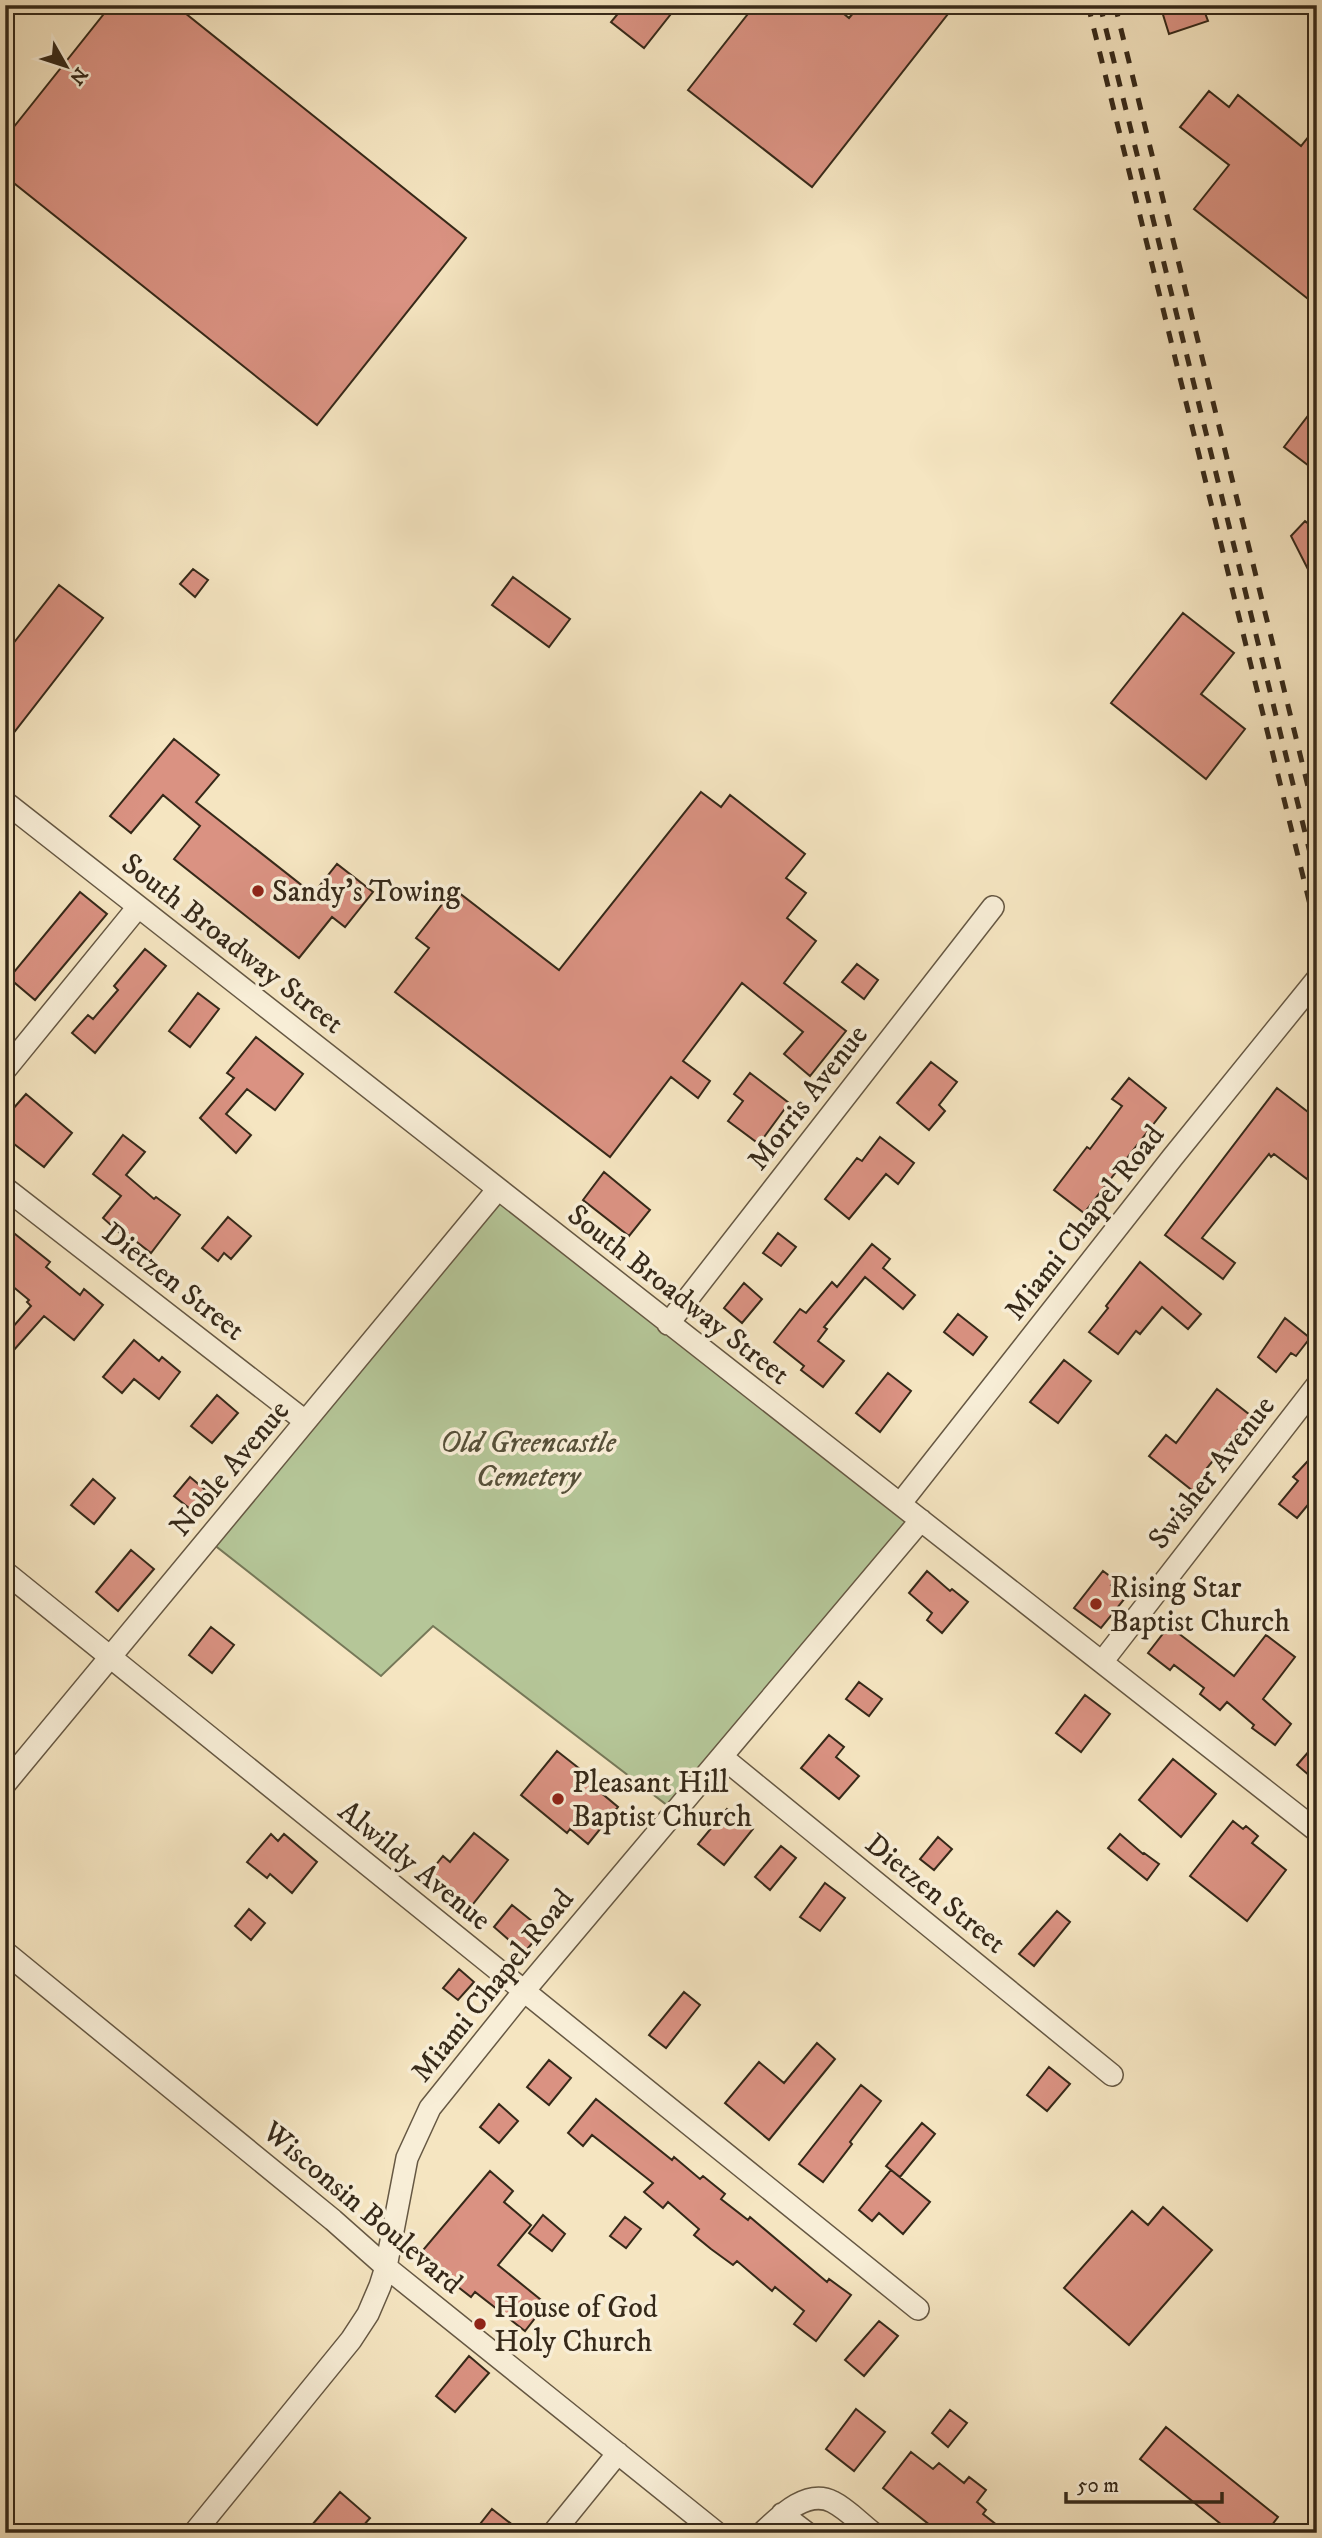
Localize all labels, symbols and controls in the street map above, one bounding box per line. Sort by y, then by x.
north arrow [32,32,102,102]
text: N [64,62,92,89]
street label: South Broadway Street [113,846,351,1043]
place label: Sandy’s Towing [272,874,461,911]
marker: Sandy’s Towing [250,883,266,899]
street label: Morris Avenue [740,1018,876,1178]
street label: Miami Chapel Road [997,1118,1173,1328]
street label: South Broadway Street [559,1197,797,1394]
street label: Dietzen Street [94,1215,252,1349]
street label: Swisher Avenue [1141,1389,1284,1557]
street label: Noble Avenue [162,1393,298,1545]
park label: Old Greencastle Cemetery [440,1425,617,1496]
place label: Rising Star Baptist Church [1110,1570,1290,1641]
marker: Rising Star Baptist Church [1088,1596,1104,1612]
place label: Pleasant Hill Baptist Church [572,1765,752,1836]
marker: Pleasant Hill Baptist Church [550,1791,566,1807]
street label: Alwildy Avenue [330,1793,498,1939]
street label: Dietzen Street [857,1826,1013,1962]
street label: Miami Chapel Road [404,1882,582,2090]
street label: Wisconsin Boulevard [254,2113,470,2303]
place label: House of God Holy Church [494,2290,658,2361]
marker: House of God Holy Church [472,2316,488,2332]
scale bar [1066,2461,1222,2505]
text: 50 m [1077,2473,1119,2499]

